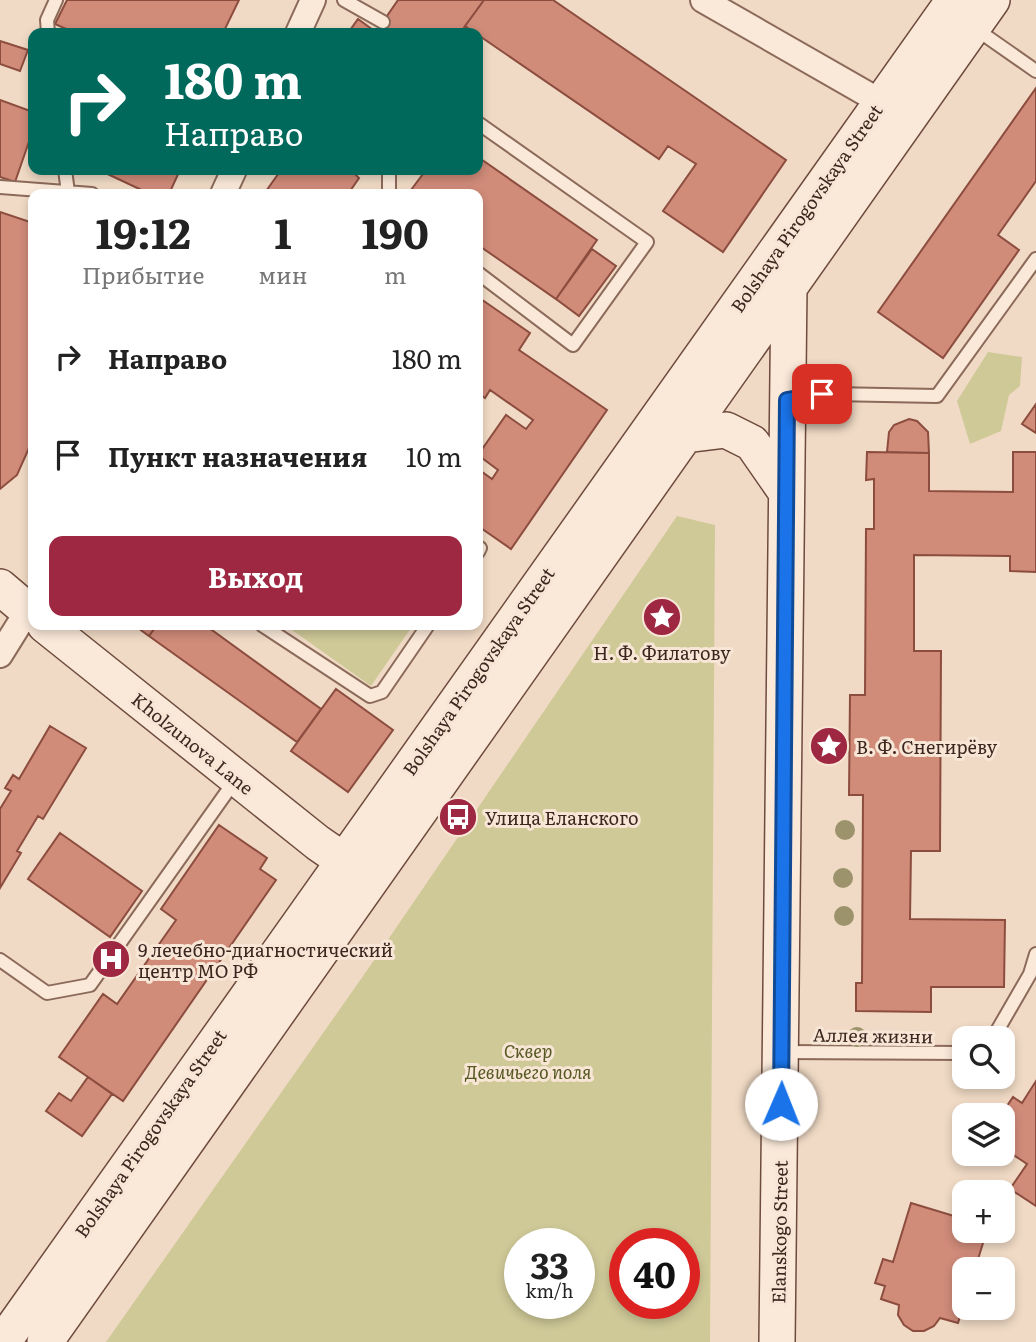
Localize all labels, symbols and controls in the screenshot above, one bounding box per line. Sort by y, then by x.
text: 180 m [164,41,302,114]
icon: right [49,56,140,147]
street label: Bolshaya Pirogovskaya Street [724,98,889,318]
text: Направо [164,108,304,156]
text: 19:12 [96,200,191,262]
text: 1 [274,200,292,262]
text: 190 [361,200,429,262]
text: Прибытие [82,257,204,291]
text: мин [258,257,307,291]
text: m [384,257,406,291]
icon: right [49,338,87,376]
text: Направо [108,338,227,377]
text: 180 m [392,338,462,377]
pin [792,364,852,424]
icon: arrive [803,375,841,413]
icon: arrive [49,436,87,474]
text: Пункт назначения [108,436,367,475]
text: 10 m [406,436,462,475]
button: Выход [49,536,462,616]
street label: Bolshaya Pirogovskaya Street [396,561,561,781]
place icon: Н. Ф. Филатову [641,596,683,638]
place label: Н. Ф. Филатову [593,639,731,666]
street label: Kholzunova Lane [126,685,260,801]
place icon: В. Ф. Снегирёву [808,725,850,767]
place label: В. Ф. Снегирёву [856,733,998,760]
bus stop icon: Улица Еланского [437,796,479,838]
place label: Улица Еланского [485,804,639,831]
place label: 9 лечебно-диагностический центр МО РФ [138,936,393,984]
hospital icon: 9 лечебно-диагностический центр МО РФ [90,938,132,980]
street label: Аллея жизни [813,1020,933,1050]
street label: Bolshaya Pirogovskaya Street [68,1023,233,1243]
map controls [952,1026,1015,1320]
button: search [952,1026,1015,1089]
park label: Сквер Девичьего поля [465,1037,592,1085]
position arrow [744,1067,818,1141]
button: layers [952,1103,1015,1166]
street label: Elanskogo Street [764,1159,794,1304]
button: + [952,1180,1015,1243]
speed limit sign: 40 [609,1228,700,1319]
text: 33 [530,1238,569,1290]
button: − [952,1257,1015,1320]
text: km/h [526,1277,573,1304]

